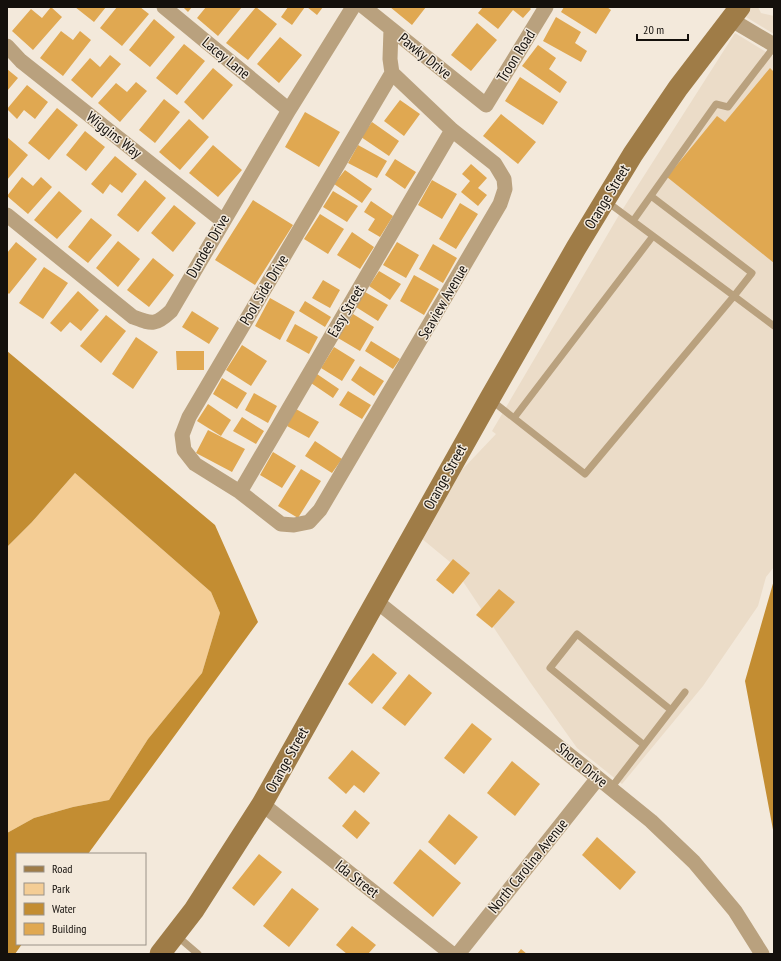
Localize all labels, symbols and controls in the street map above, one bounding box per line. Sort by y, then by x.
scale bar [637,16,688,42]
text: 20 m [643,22,664,37]
street label: Troon Road [492,26,539,85]
street label: Pawky Drive [395,29,456,83]
street label: Lacey Lane [198,33,254,83]
street label: Wiggins Way [83,107,146,162]
street label: Orange Street [580,161,633,232]
street label: Dundee Drive [182,211,233,281]
street label: Pool Side Drive [235,251,292,328]
street label: Seaview Avenue [414,261,472,342]
street label: Easy Street [323,281,368,340]
street label: Orange Street [419,441,470,513]
street label: Orange Street [261,724,312,796]
street label: Shore Drive [553,738,612,791]
street label: North Carolina Avenue [484,815,572,917]
legend [16,853,146,945]
street label: Ida Street [332,856,383,902]
text: Road [52,861,72,876]
text: Park [52,881,70,896]
text: Water [52,901,77,916]
text: Building [52,921,87,936]

